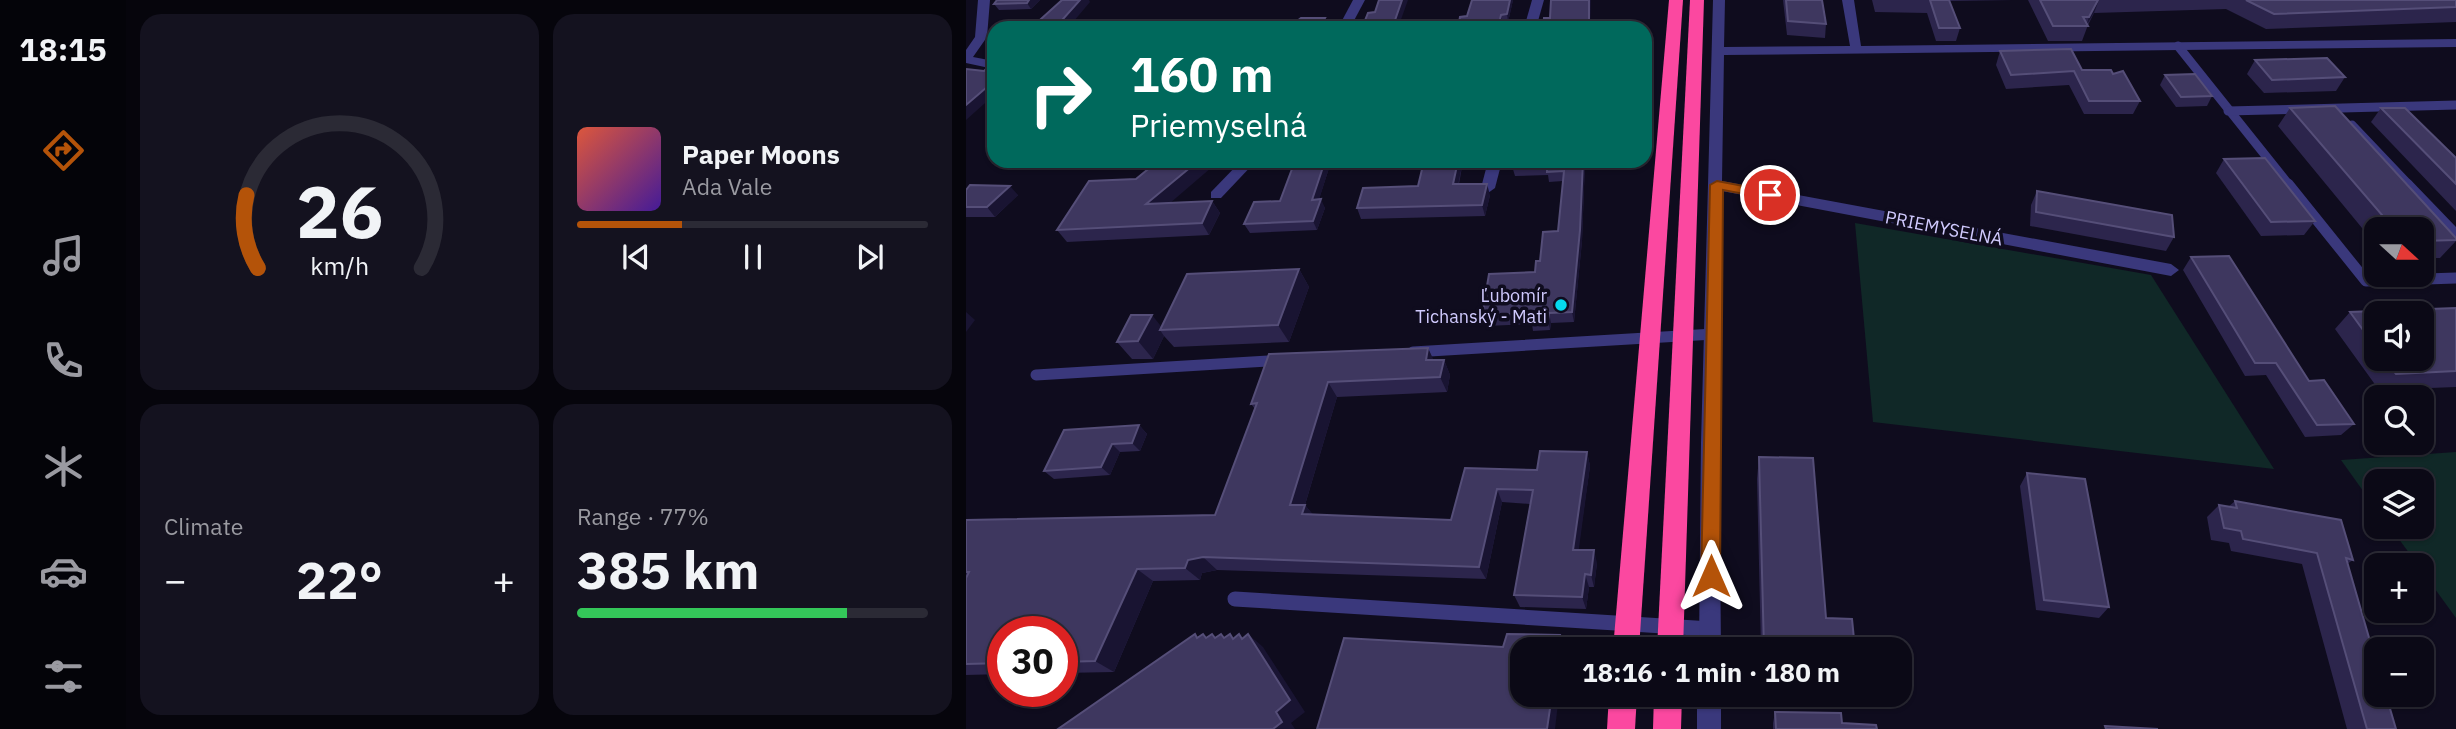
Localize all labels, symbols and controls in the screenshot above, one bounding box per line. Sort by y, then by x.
text: 18:15 [19,28,107,70]
text: 160 m [1130,42,1274,105]
icon: right [1015,49,1106,140]
text: Priemyselná [1130,104,1307,146]
icon: directions [39,126,88,175]
text: Paper Moons [682,137,840,171]
text: 26 [296,163,383,258]
pin [1740,165,1800,225]
text: Ada Vale [682,171,772,201]
icon: arrive [1751,176,1789,214]
street label: PRIEMYSELNÁ [1883,205,2005,251]
north arrow [2364,217,2434,287]
map controls [2364,217,2434,707]
icon: music [39,231,88,280]
icon: previous [617,238,655,276]
icon: pause [734,238,772,276]
icon: next [851,238,889,276]
text: km/h [310,249,369,282]
place label: Ľubomír Tichanský - Mati [1415,284,1547,328]
marker: Ľubomír Tichanský - Mati [1553,297,1569,313]
button: sound [2364,301,2434,371]
icon: phone [39,336,88,385]
button: search [2364,385,2434,455]
icon: climate [39,442,88,491]
button: layers [2364,469,2434,539]
text: Range · 77% [577,501,709,531]
text: Climate [164,511,243,541]
text: 385 km [577,536,759,603]
position arrow [1674,539,1748,613]
text: 22° [296,546,383,613]
icon: car [39,547,88,596]
button: + [2364,553,2434,623]
text: − [164,555,187,604]
text: + [492,555,515,604]
speed limit sign: 30 [987,616,1078,707]
button: − [2364,637,2434,707]
icon: filters [39,652,88,701]
text: 18:16 · 1 min · 180 m [1582,655,1840,689]

